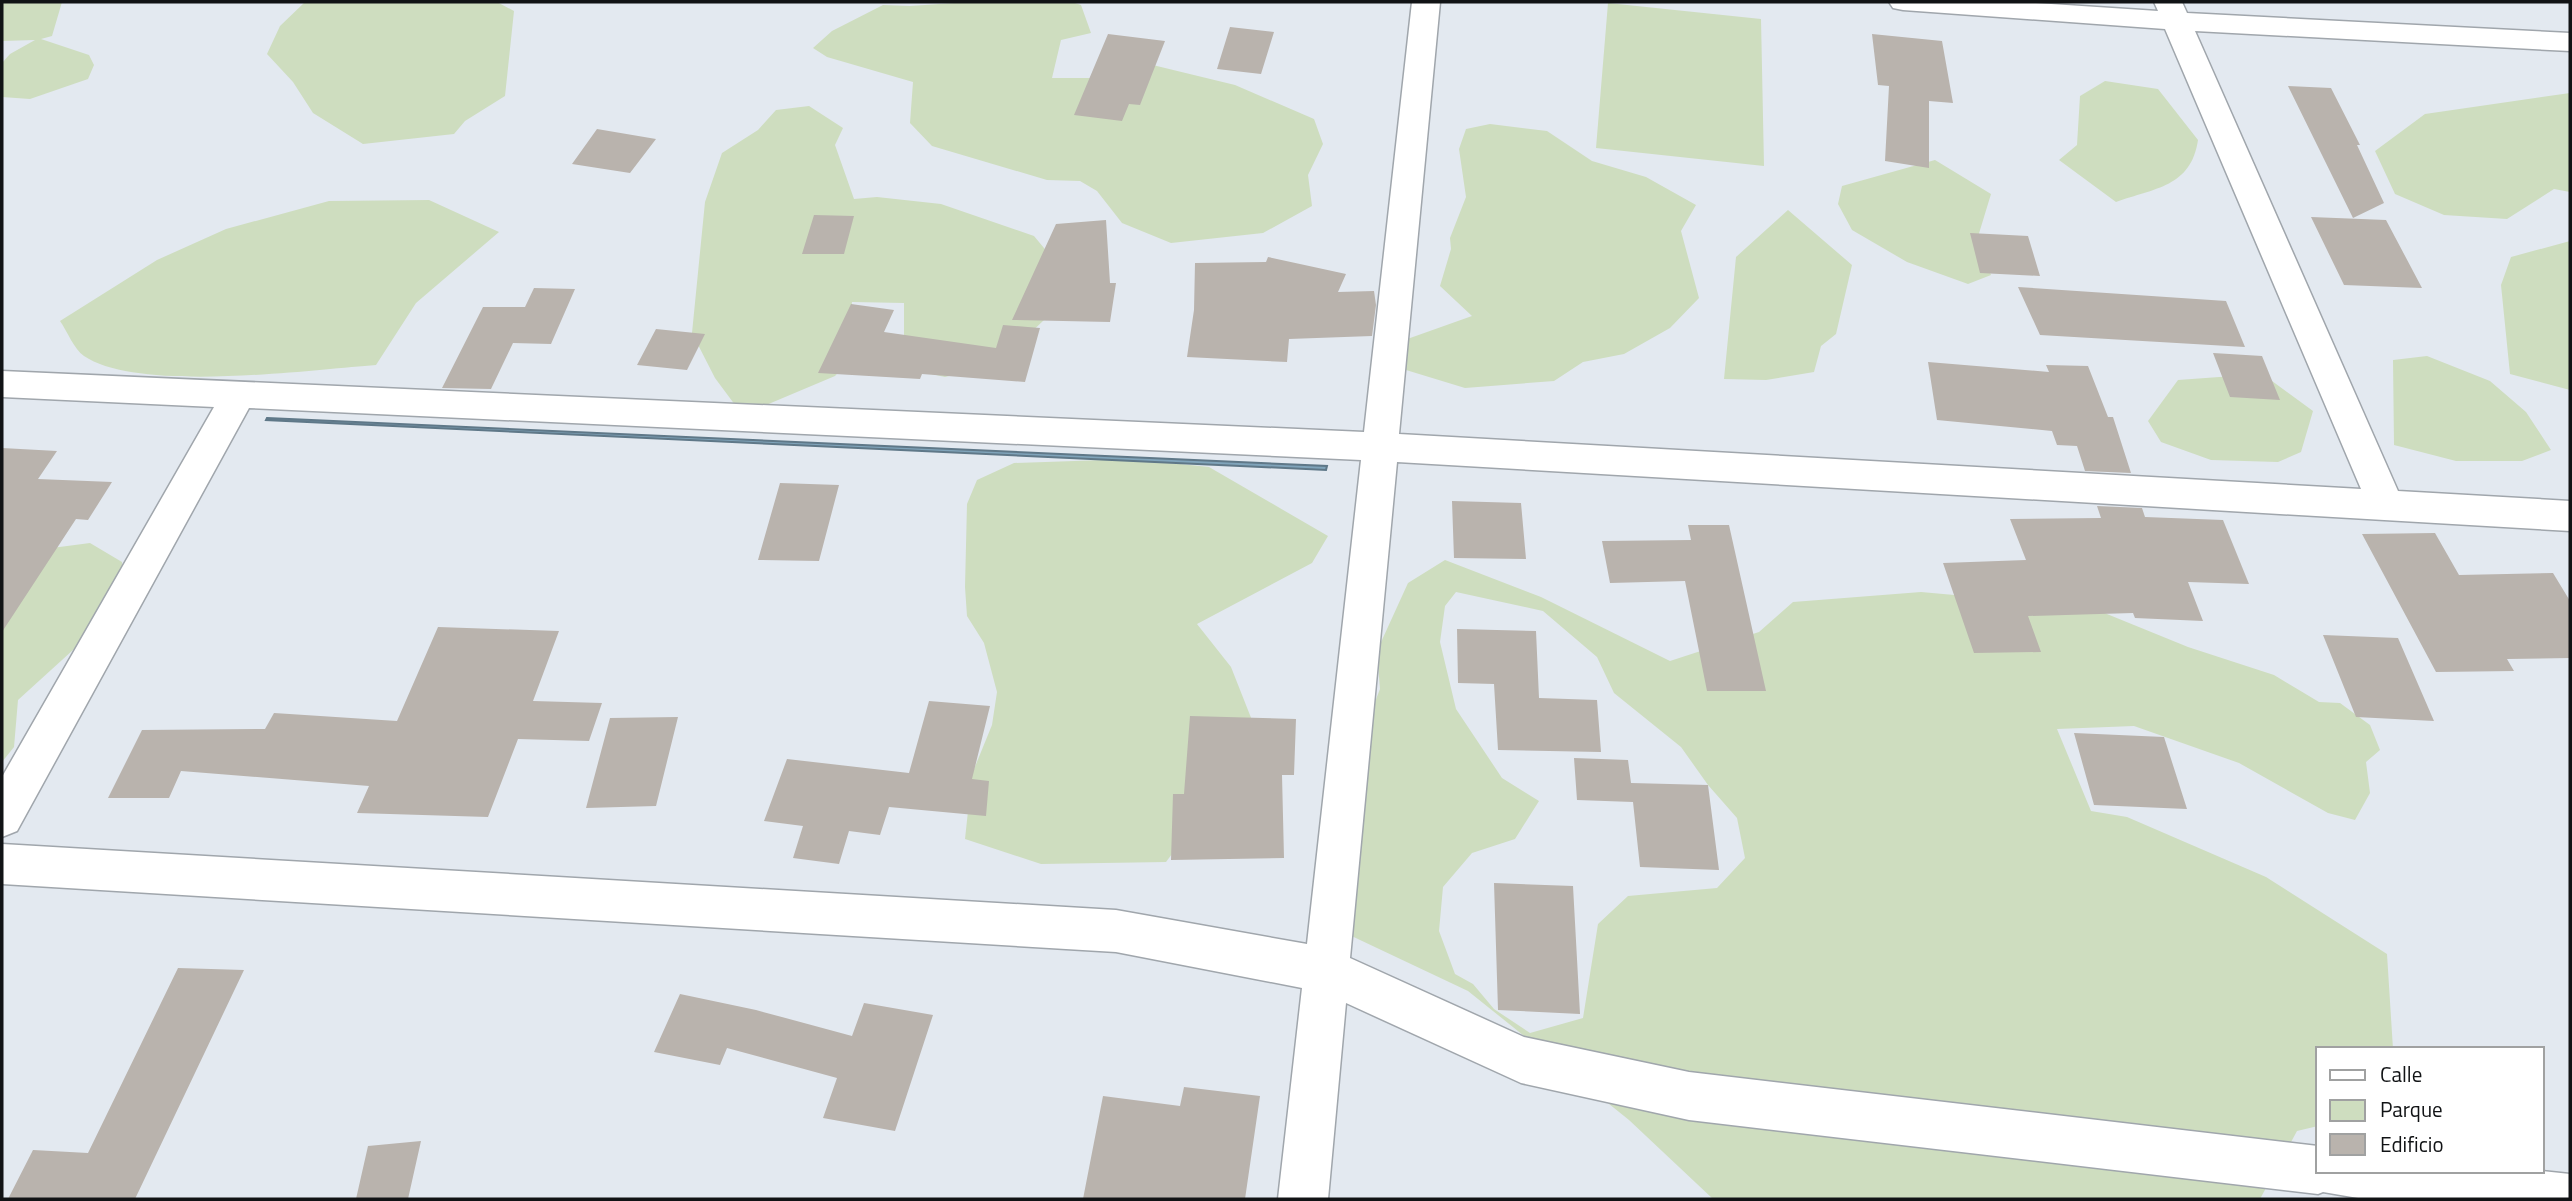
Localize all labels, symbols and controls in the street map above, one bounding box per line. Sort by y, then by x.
legend [2316,1047,2544,1173]
text: Calle [2380,1058,2422,1090]
text: Parque [2380,1093,2443,1125]
text: Edificio [2380,1128,2444,1160]

